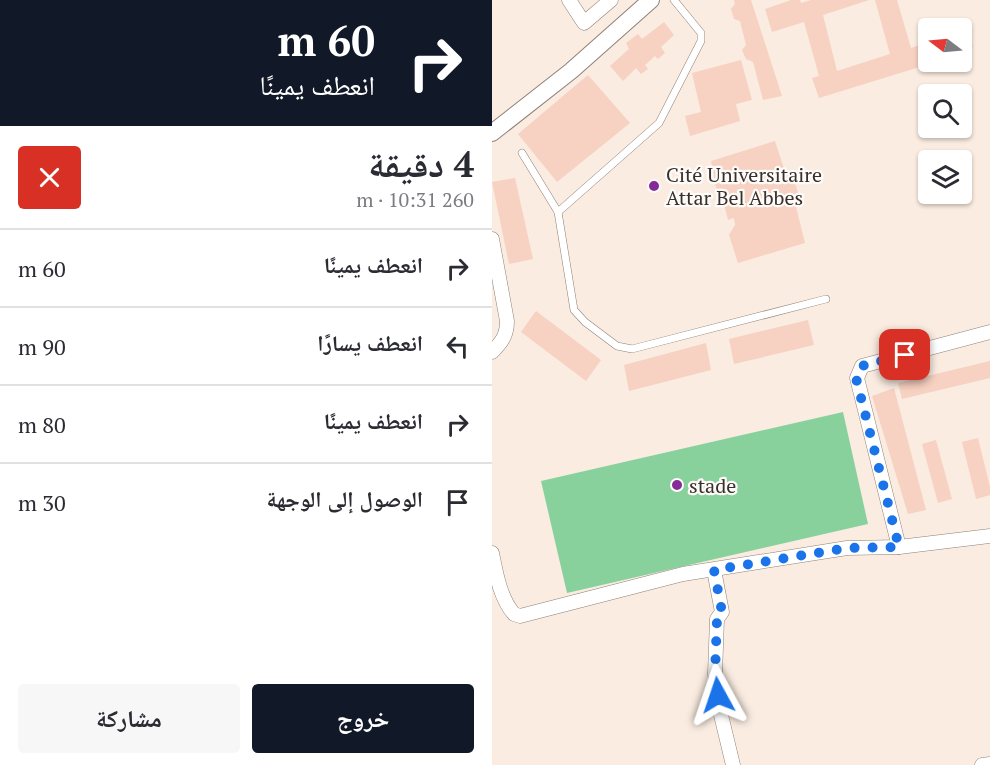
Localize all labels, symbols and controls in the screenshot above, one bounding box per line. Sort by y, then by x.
text: 60 m [277,12,375,68]
north arrow [918,18,972,72]
map controls [918,18,972,204]
icon: right [396,24,474,102]
text: انعطف يمينًا [260,67,375,103]
button: search [918,84,972,138]
text: 4 دقيقة [368,140,474,187]
button: close [18,146,81,209]
button: layers [918,150,972,204]
place label: Cité Universitaire Attar Bel Abbes [666,161,822,211]
marker: Cité Universitaire Attar Bel Abbes [647,179,661,193]
text: 260 m · 10:31 [356,186,474,213]
text: انعطف يمينًا [324,250,423,279]
icon: right [441,252,474,285]
text: 60 m [18,254,66,283]
text: انعطف يسارًا [317,328,423,357]
pin [879,329,930,380]
icon: left [441,330,474,363]
text: 90 m [18,332,66,361]
icon: arrive [888,338,921,371]
text: انعطف يمينًا [324,406,423,435]
icon: right [441,408,474,441]
text: 80 m [18,410,66,439]
place label: stade [689,472,736,499]
marker: stade [670,478,684,492]
text: الوصول إلى الوجهة [266,484,423,513]
icon: arrive [441,486,474,519]
text: 30 m [18,488,66,517]
position arrow [686,663,750,727]
button: مشاركة [18,684,240,753]
button: خروج [252,684,474,753]

